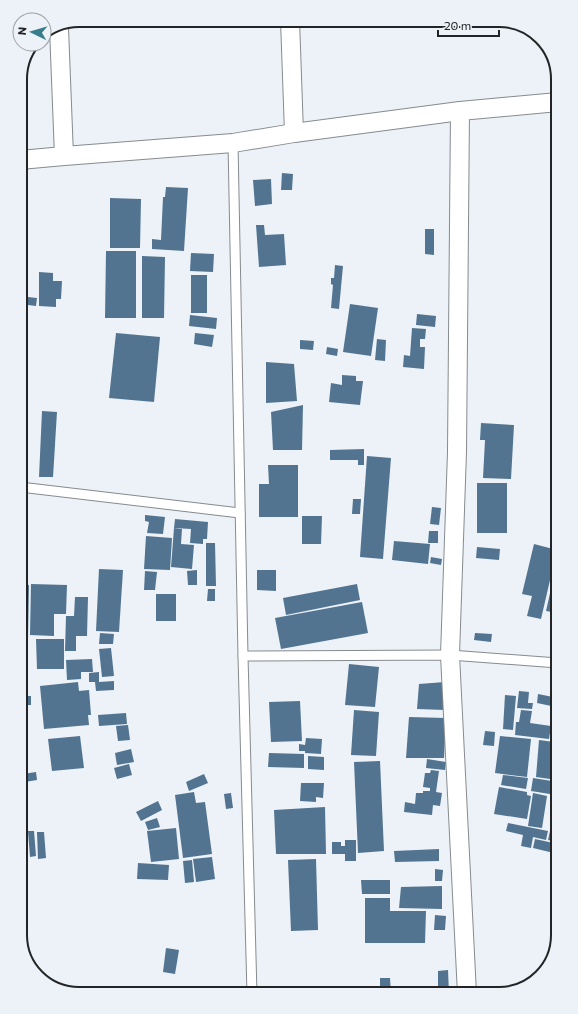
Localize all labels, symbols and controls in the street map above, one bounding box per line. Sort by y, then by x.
north arrow [12,12,52,52]
scale bar [438,12,499,38]
text: 20 m [444,18,471,32]
text: N [15,26,28,36]

